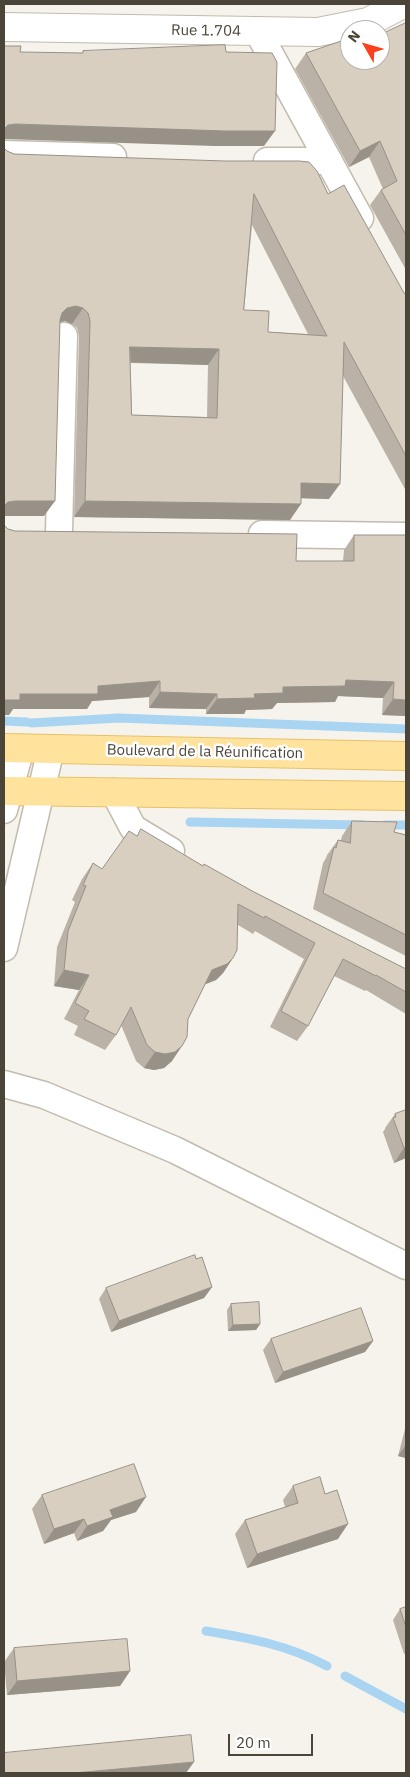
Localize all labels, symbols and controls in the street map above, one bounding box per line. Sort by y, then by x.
north arrow [340,20,390,70]
street label: Rue 1.704 [171,21,241,41]
text: N [344,27,364,46]
street label: Boulevard de la Réunification [107,741,303,763]
scale bar [230,1724,315,1756]
text: 20 m [236,1733,271,1752]

